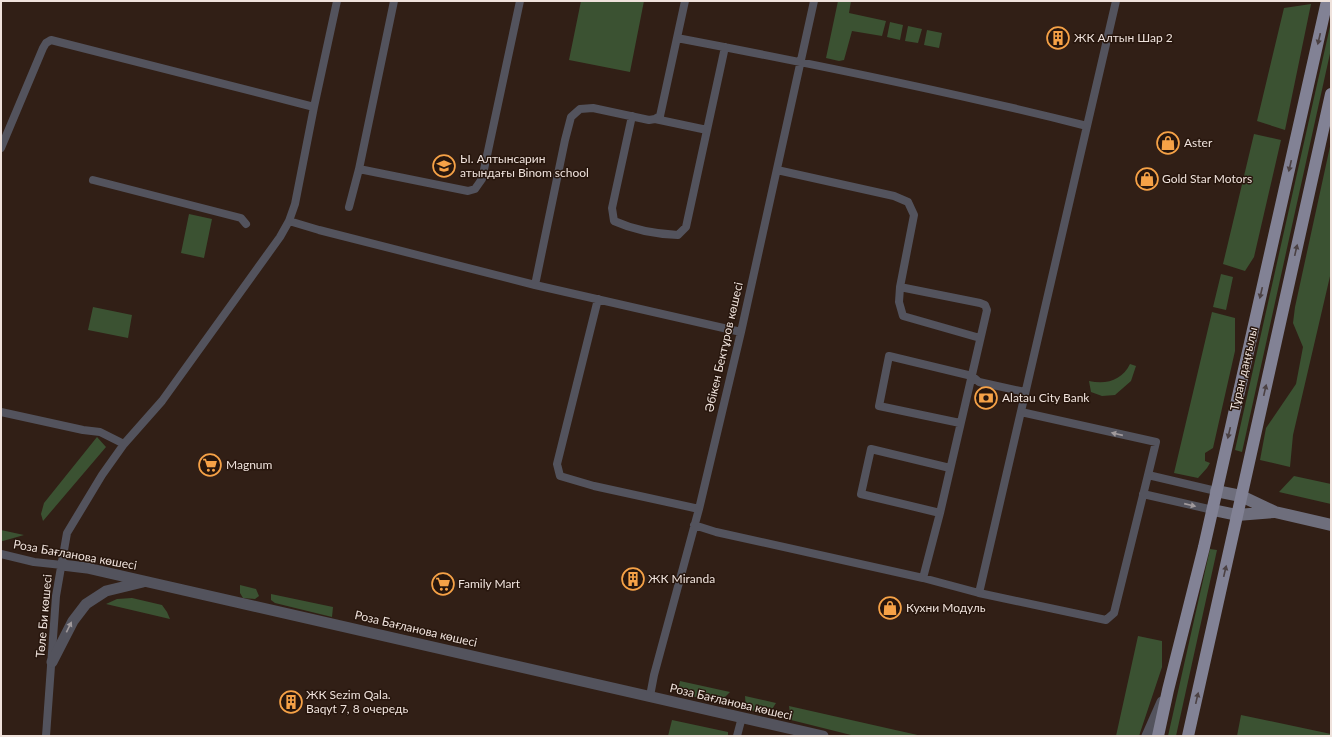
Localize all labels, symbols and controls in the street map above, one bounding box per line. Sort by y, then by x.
building icon: ЖК Алтын Шар 2 [1045,25,1071,51]
place label: ЖК Алтын Шар 2 [1074,30,1173,45]
one-way arrow [1315,33,1321,45]
shop icon: Aster [1155,130,1181,156]
place label: Aster [1184,135,1213,150]
place label: Ы. Алтынсарин атындағы Binom school [460,151,589,180]
school or university icon: Ы. Алтынсарин атындағы Binom school [431,153,457,179]
one-way arrow [1287,160,1293,172]
shop icon: Gold Star Motors [1134,166,1160,192]
place label: Gold Star Motors [1162,171,1252,186]
one-way arrow [1294,243,1300,256]
street label: Әбікен Бектұров көшесі [701,280,746,413]
one-way arrow [1258,286,1264,299]
street label: Тұран даңғылы [1227,326,1260,412]
one-way arrow [1262,384,1268,396]
bank icon: Alatau City Bank [973,385,999,411]
place label: Alatau City Bank [1002,390,1090,405]
one-way arrow [1226,427,1232,439]
one-way arrow [1111,430,1124,436]
supermarket icon: Magnum [197,452,223,478]
place label: Magnum [226,457,273,472]
one-way arrow [1184,502,1197,508]
street label: Роза Бағланова көшесі [12,536,138,573]
one-way arrow [1223,565,1229,577]
building icon: ЖК Miranda [620,566,646,592]
supermarket icon: Family Mart [430,571,456,597]
place label: ЖК Miranda [648,571,715,586]
street label: Төле Би көшесі [32,574,55,658]
place label: Family Mart [458,576,521,591]
shop icon: Кухни Модуль [877,595,903,621]
place label: Кухни Модуль [906,600,986,615]
street label: Роза Бағланова көшесі [353,607,479,650]
one-way arrow [66,622,72,633]
street label: Роза Бағланова көшесі [668,680,794,723]
place label: ЖК Sezim Qala. Baqyt 7, 8 очередь [306,687,408,716]
building icon: ЖК Sezim Qala. Baqyt 7, 8 очередь [278,689,304,715]
one-way arrow [1194,692,1200,704]

